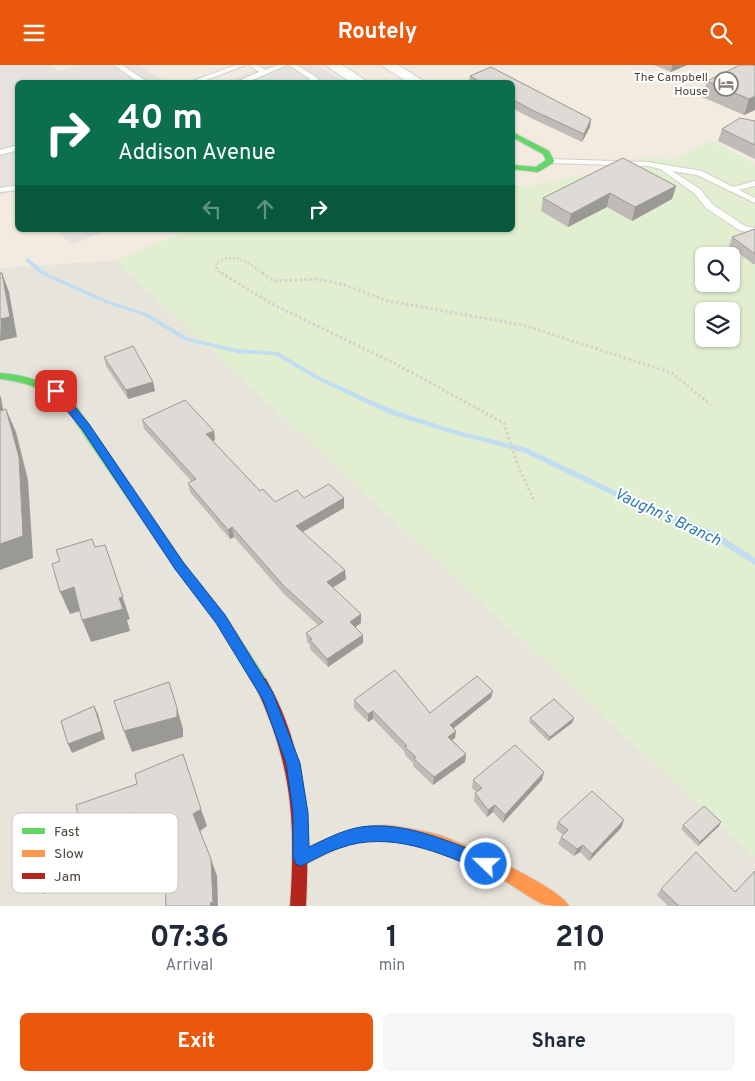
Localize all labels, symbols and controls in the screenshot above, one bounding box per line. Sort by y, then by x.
icon: menu [20,19,48,47]
text: Routely [338,19,417,46]
icon: search [707,19,735,47]
place label: The Campbell House [634,70,708,100]
hotel icon: The Campbell House [713,71,739,97]
text: 40 m [118,97,203,141]
icon: right [35,100,100,165]
text: Addison Avenue [118,140,276,167]
icon: left [198,195,226,223]
icon: ahead [251,195,279,223]
icon: right [304,195,332,223]
map controls [695,247,740,347]
button: search [695,247,740,292]
button: layers [695,302,740,347]
pin [35,370,77,412]
icon: arrive [42,377,70,405]
water label: Vaughn's Branch [611,484,724,551]
legend [12,813,178,893]
text: Fast [54,824,80,841]
position arrow [459,837,511,889]
text: Slow [54,846,84,863]
text: Jam [54,869,81,886]
text: 07:36 [150,920,229,957]
text: 1 [386,920,398,957]
text: 210 [555,920,605,957]
text: Arrival [165,956,213,976]
text: min [379,956,405,976]
text: m [573,956,587,976]
button: Exit [20,1013,373,1071]
button: Share [383,1013,735,1071]

